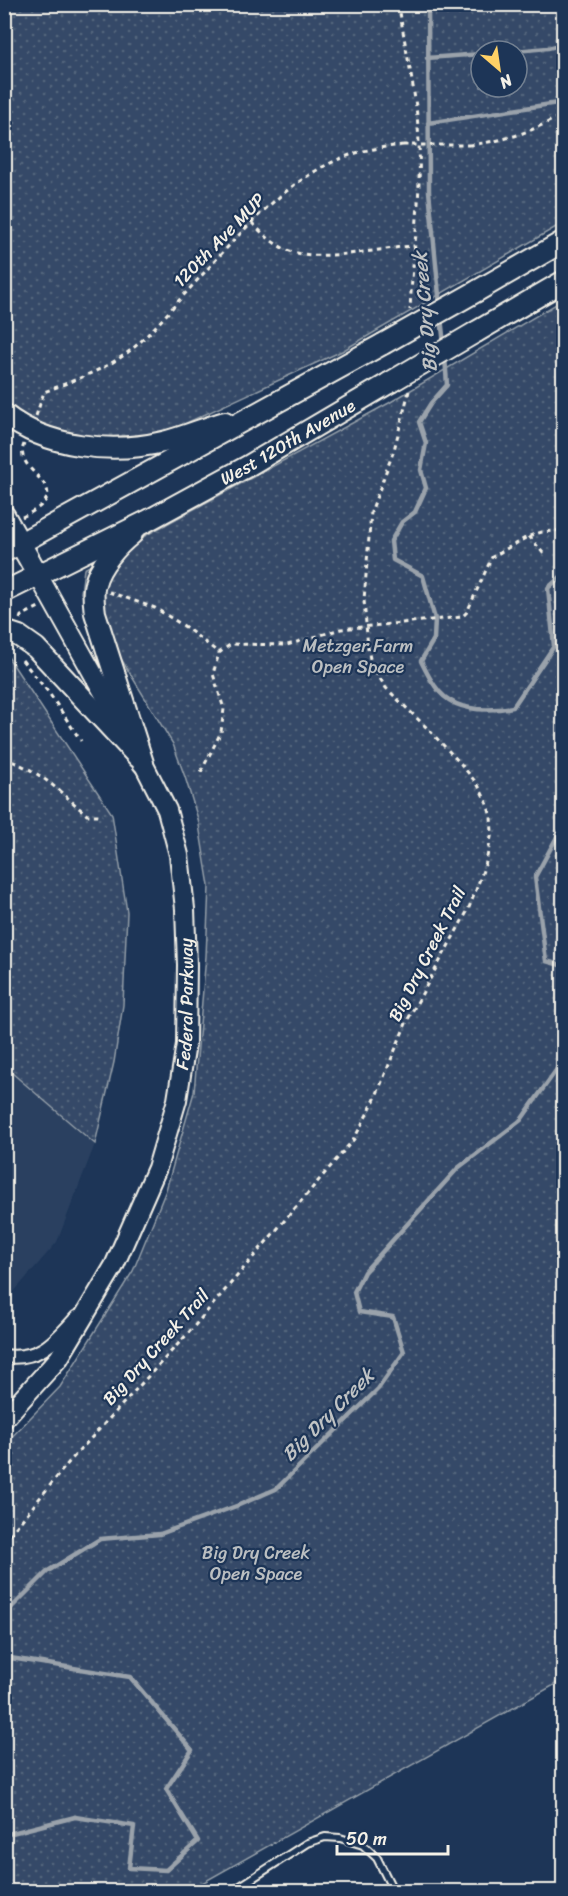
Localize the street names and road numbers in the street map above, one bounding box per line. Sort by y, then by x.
street label: 120th Ave MUP [165,184,273,295]
street label: West 120th Avenue [214,390,362,494]
street label: Big Dry Creek Trail [379,880,475,1027]
street label: Federal Parkway [166,937,203,1072]
street label: Big Dry Creek Trail [94,1280,218,1413]

